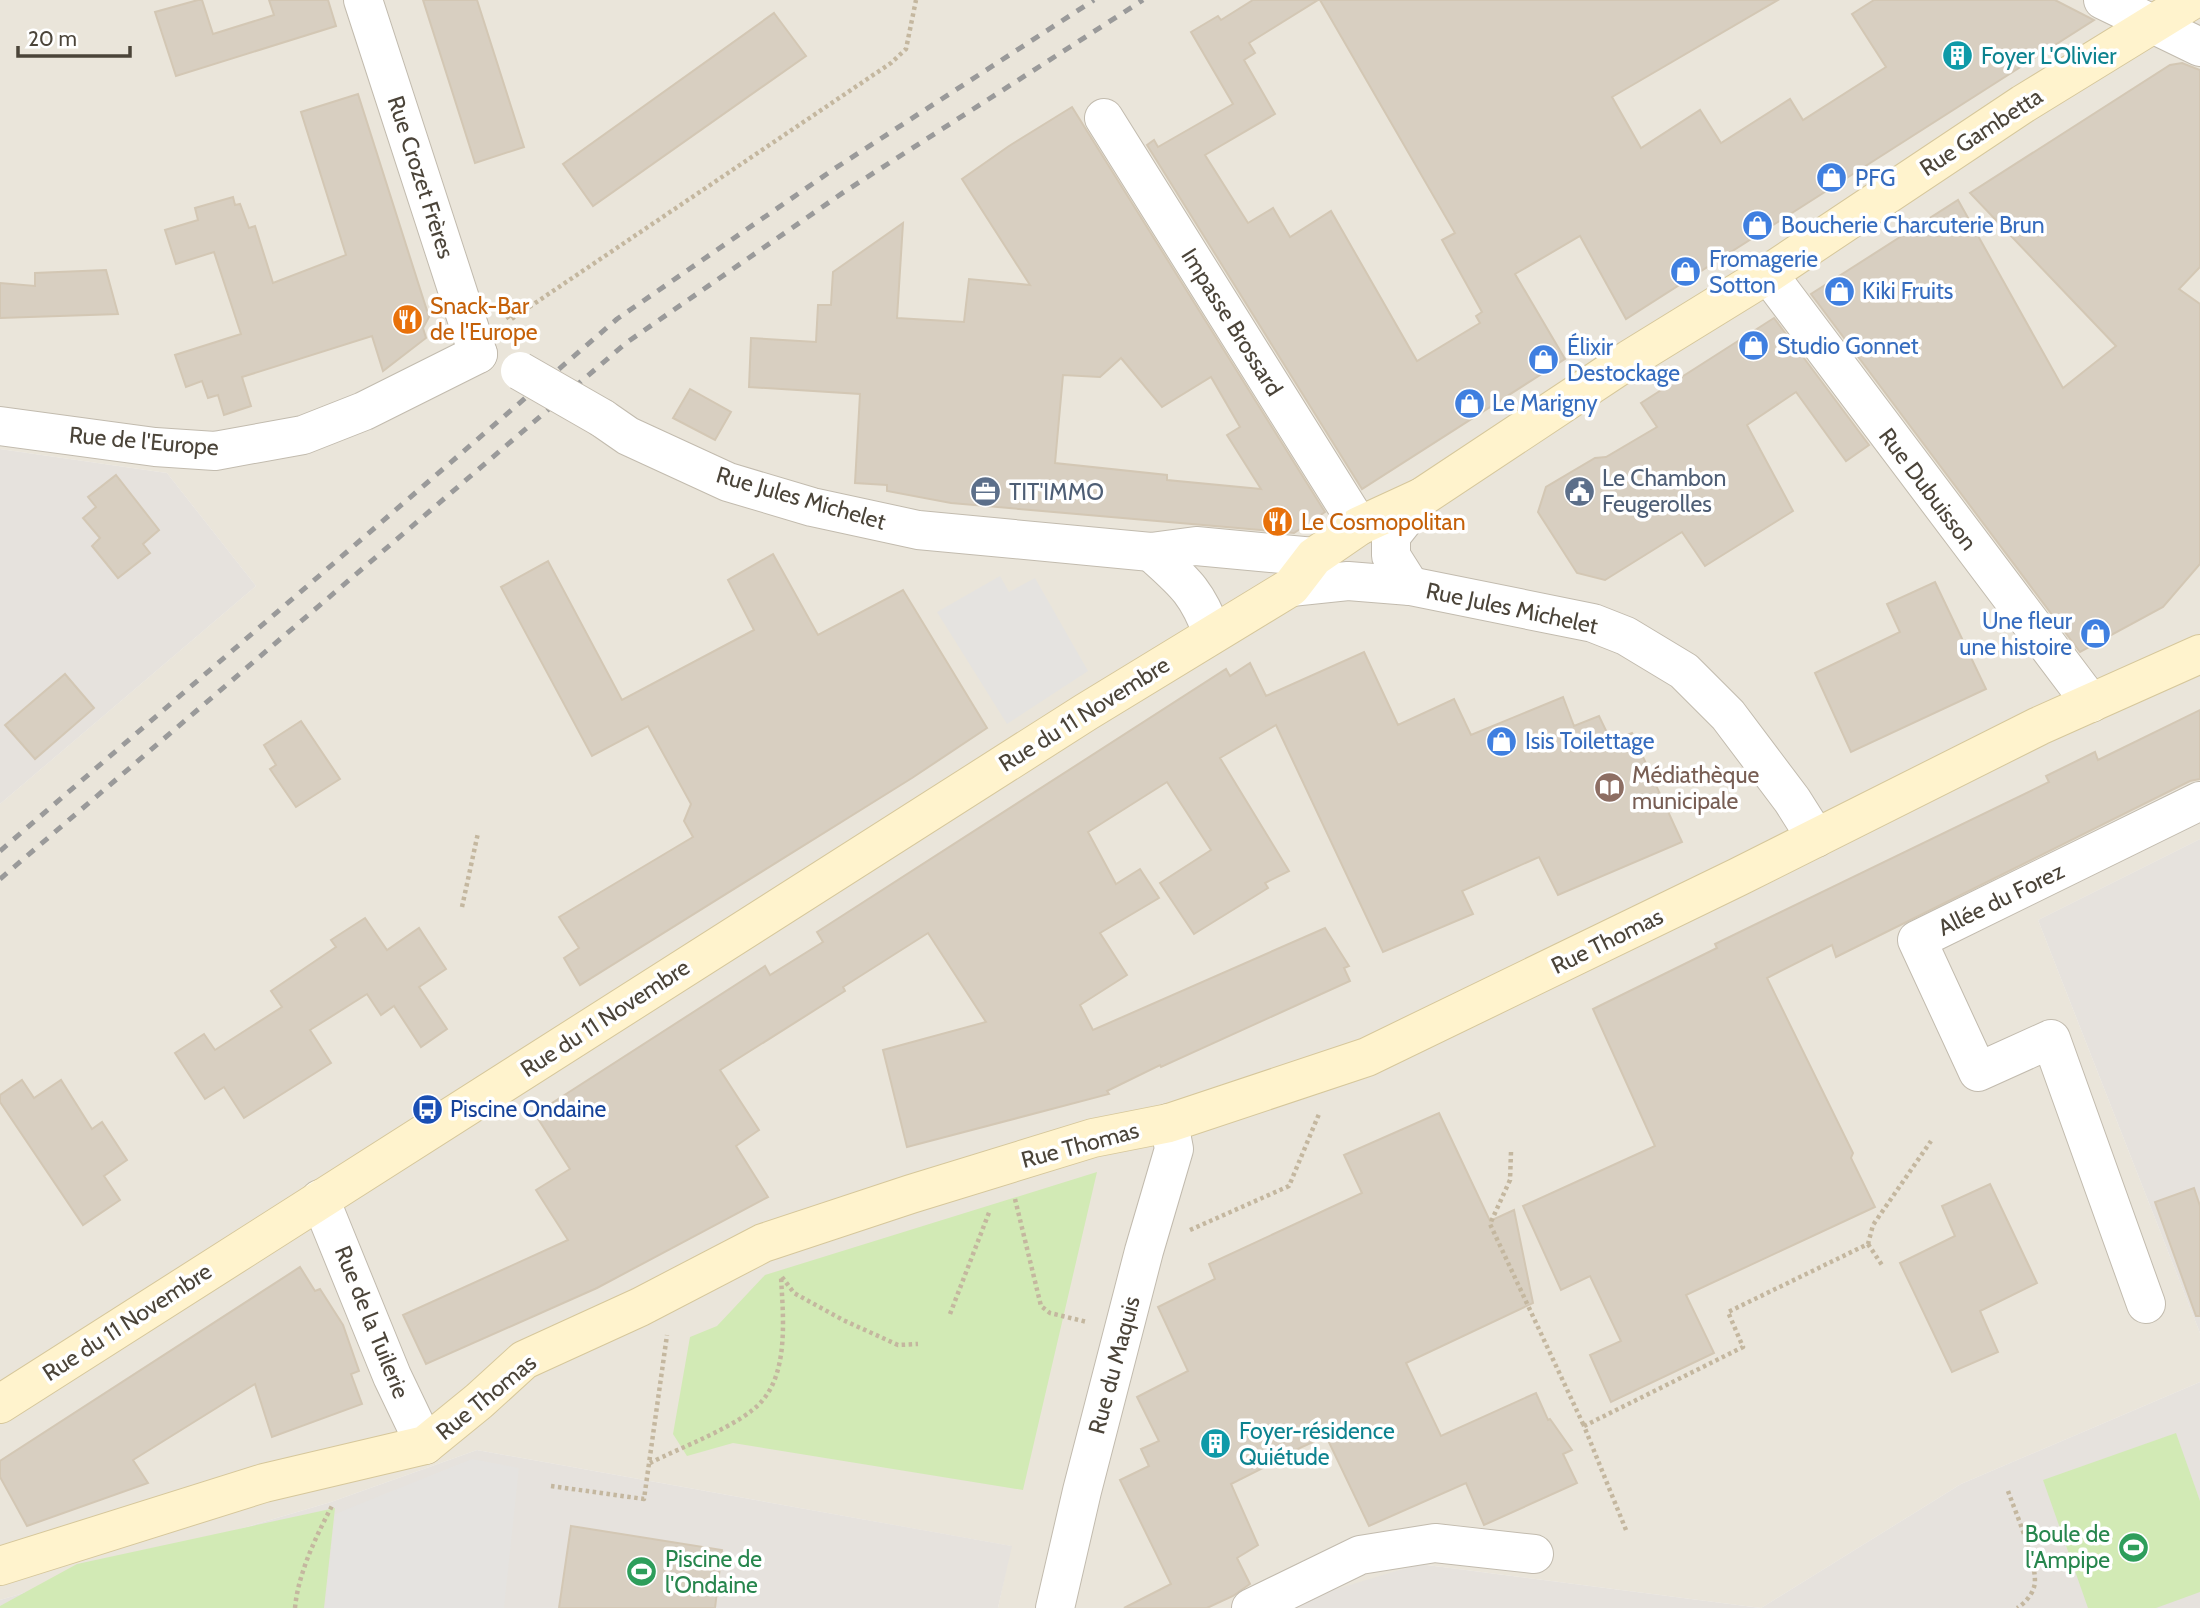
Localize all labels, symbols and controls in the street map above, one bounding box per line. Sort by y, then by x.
scale bar [18,14,130,58]
text: 20 m [28,26,77,51]
building icon: Foyer L'Olivier [1941,39,1975,73]
place label: Foyer L'Olivier [1981,42,2117,70]
street label: Rue Gambetta [1915,82,2047,182]
street label: Rue Crozet Frères [382,92,460,262]
shop icon: PFG [1815,161,1849,195]
place label: PFG [1855,164,1895,192]
shop icon: Boucherie Charcuterie Brun [1741,208,1775,242]
place label: Boucherie Charcuterie Brun [1781,211,2045,239]
street label: Impasse Brossard [1175,243,1289,401]
place label: Fromagerie Sotton [1709,245,1818,299]
shop icon: Fromagerie Sotton [1669,255,1703,289]
shop icon: Kiki Fruits [1822,274,1856,308]
place label: Kiki Fruits [1862,277,1953,305]
place label: Snack-Bar de l'Europe [430,292,538,346]
restaurant icon: Snack-Bar de l'Europe [390,302,424,336]
shop icon: Studio Gonnet [1737,329,1771,363]
place label: Élixir Destockage [1567,332,1680,387]
place label: Studio Gonnet [1777,332,1919,360]
shop icon: Élixir Destockage [1527,343,1561,377]
shop icon: Le Marigny [1452,386,1486,420]
place label: Le Marigny [1492,389,1598,417]
street label: Rue de l'Europe [68,421,220,462]
street label: Rue Dubuisson [1873,422,1983,556]
street label: Rue Jules Michelet [713,460,889,536]
place label: Le Chambon Feugerolles [1602,464,1726,518]
public building icon: Le Chambon Feugerolles [1562,474,1596,508]
office icon: TIT'IMMO [969,475,1003,509]
place label: TIT'IMMO [1009,478,1104,506]
restaurant icon: Le Cosmopolitan [1261,505,1295,539]
place label: Le Cosmopolitan [1301,508,1466,536]
street label: Rue Jules Michelet [1424,576,1601,640]
place label: Une fleur une histoire [1959,607,2073,661]
shop icon: Une fleur une histoire [2078,617,2112,651]
street label: Rue du 11 Novembre [994,650,1175,778]
shop icon: Isis Toilettage [1485,724,1519,758]
place label: Isis Toilettage [1525,727,1655,755]
place label: Médiathèque municipale [1632,761,1759,815]
library icon: Médiathèque municipale [1592,771,1626,805]
street label: Allée du Forez [1933,856,2069,942]
street label: Rue Thomas [1547,902,1667,980]
street label: Rue du 11 Novembre [515,953,695,1083]
bus stop icon: Piscine Ondaine [410,1092,444,1126]
place label: Piscine Ondaine [450,1095,606,1123]
street label: Rue Thomas [1018,1116,1142,1174]
street label: Rue de la Tuilerie [329,1242,415,1403]
street label: Rue du 11 Novembre [37,1257,217,1387]
street label: Rue du Maquis [1082,1293,1146,1437]
street label: Rue Thomas [430,1348,542,1446]
place label: Foyer-résidence Quiétude [1239,1417,1395,1471]
building icon: Foyer-résidence Quiétude [1199,1427,1233,1461]
place label: Boule de l'Ampipe [2025,1520,2110,1574]
sports icon: Boule de l'Ampipe [2116,1530,2150,1564]
place label: Piscine de l'Ondaine [665,1545,762,1599]
sports icon: Piscine de l'Ondaine [625,1555,659,1589]

